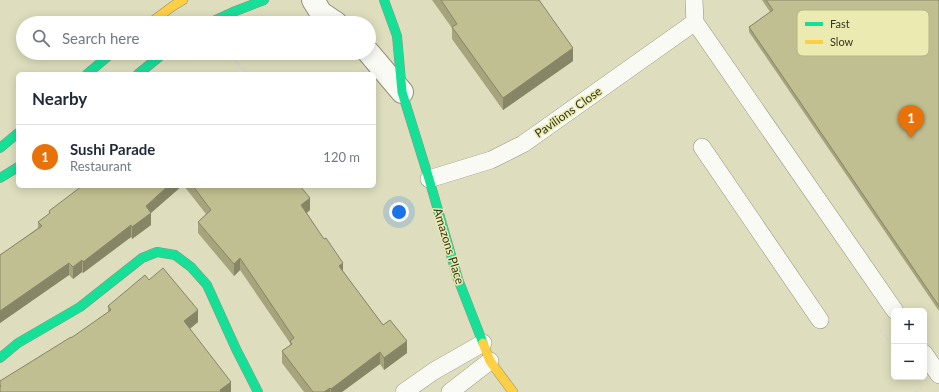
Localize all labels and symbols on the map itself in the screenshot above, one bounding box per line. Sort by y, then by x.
legend [797,10,929,56]
text: Fast [830,17,850,30]
text: Slow [830,35,854,48]
street label: Pavilions Close [532,83,604,141]
pin: 1 [898,105,924,138]
your location [389,202,409,222]
street label: Amazons Place [430,206,468,286]

